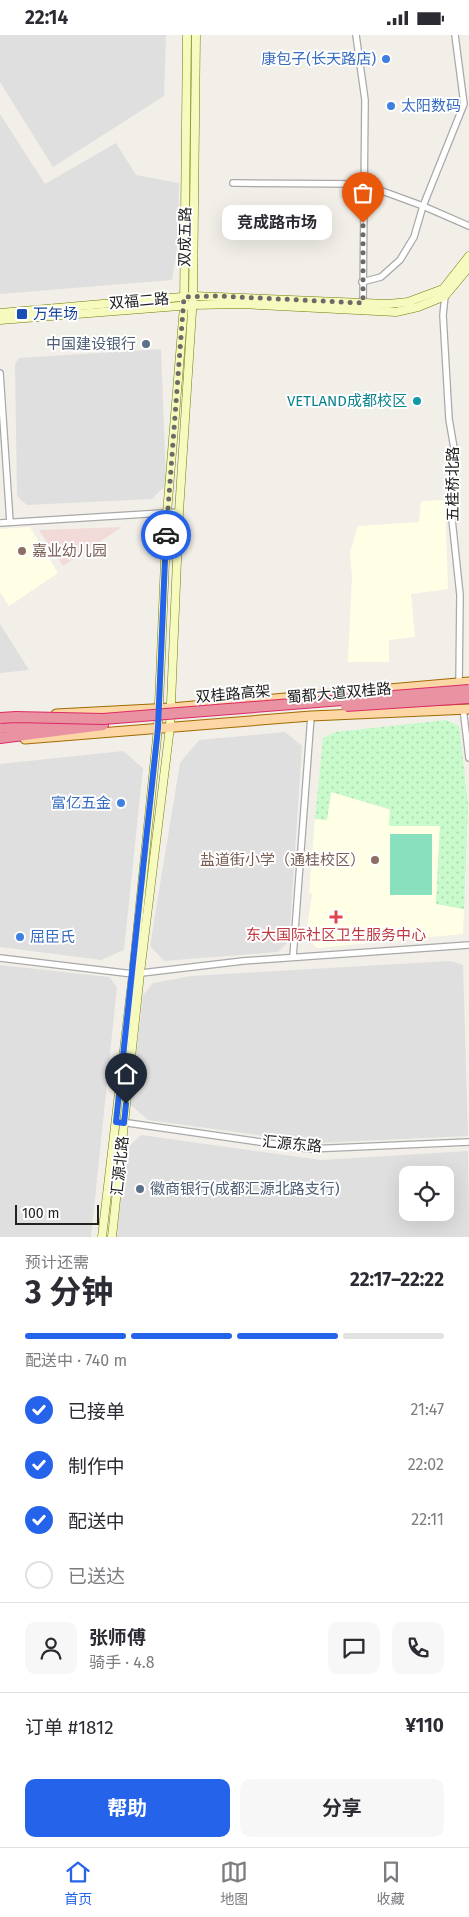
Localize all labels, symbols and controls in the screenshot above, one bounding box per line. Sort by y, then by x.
text: 22:14 [25,6,68,29]
place label: 康包子(长天路店) [261,50,376,68]
marker: 康包子(长天路店) [380,53,392,65]
place label: 太阳数码 [401,97,461,115]
marker: 太阳数码 [385,100,397,112]
pin [342,172,384,223]
icon: bag [349,179,377,207]
callout: 竞成路市场 [223,205,333,241]
street label: 双成五路 [175,207,195,267]
text: 竞成路市场 [237,213,317,232]
street label: 双福二路 [108,289,170,313]
place label: 万年场 [33,305,78,323]
marker: 万年场 [15,307,29,321]
place label: 中国建设银行 [46,335,136,353]
marker: 中国建设银行 [140,338,152,350]
place label: VETLAND成都校区 [287,392,407,410]
marker: VETLAND成都校区 [411,395,423,407]
street label: 五桂桥北路 [444,446,462,522]
courier [141,510,191,560]
icon: car [152,521,180,549]
place label: 嘉业幼儿园 [32,542,107,560]
marker: 嘉业幼儿园 [16,545,28,557]
street label: 蜀都大道双桂路 [286,679,392,707]
street label: 双桂路高架 [195,682,271,706]
place label: 富亿五金 [51,794,111,812]
marker: 富亿五金 [115,797,127,809]
place label: 盐道街小学（通桂校区） [200,851,365,869]
marker: 盐道街小学（通桂校区） [369,854,381,866]
marker: 东大国际社区卫生服务中心 [329,910,343,924]
place label: 东大国际社区卫生服务中心 [246,926,426,944]
place label: 屈臣氏 [30,928,75,946]
marker: 屈臣氏 [14,931,26,943]
pin [105,1053,147,1104]
icon: home [112,1060,140,1088]
street label: 汇源东路 [261,1132,323,1156]
street label: 汇源北路 [108,1135,132,1197]
map controls [399,1166,454,1221]
button: locate [399,1166,454,1221]
place label: 徽商银行(成都汇源北路支行) [150,1180,340,1198]
marker: 徽商银行(成都汇源北路支行) [134,1183,146,1195]
scale bar [15,1202,99,1225]
text: 100 m [22,1205,59,1222]
text: 预计还需 [25,1253,89,1272]
text: 22:17–22:22 [350,1268,444,1291]
text: 3 分钟 [25,1273,113,1311]
text: 配送中 · 740 m [25,1351,127,1370]
icon: check [25,1396,53,1424]
text: 已接单 [68,1400,125,1423]
text: 21:47 [411,1400,444,1419]
icon: check [25,1451,53,1479]
text: 制作中 [68,1455,125,1478]
text: 22:02 [408,1455,444,1474]
icon: check [25,1506,53,1534]
text: 配送中 [68,1510,125,1533]
text: 22:11 [411,1510,444,1529]
text: 已送达 [68,1565,125,1588]
button: person [25,1622,77,1674]
button: chat [328,1622,380,1674]
button: phone [392,1622,444,1674]
text: 张师傅 [89,1626,146,1649]
text: 骑手 · 4.8 [89,1653,155,1672]
text: ¥110 [405,1714,444,1737]
text: 订单 #1812 [25,1716,114,1739]
button: 帮助 [25,1779,230,1837]
button: 分享 [240,1779,444,1837]
tab: 首页 [64,1858,92,1908]
tab: 地图 [220,1858,248,1908]
tab: 收藏 [377,1858,405,1908]

